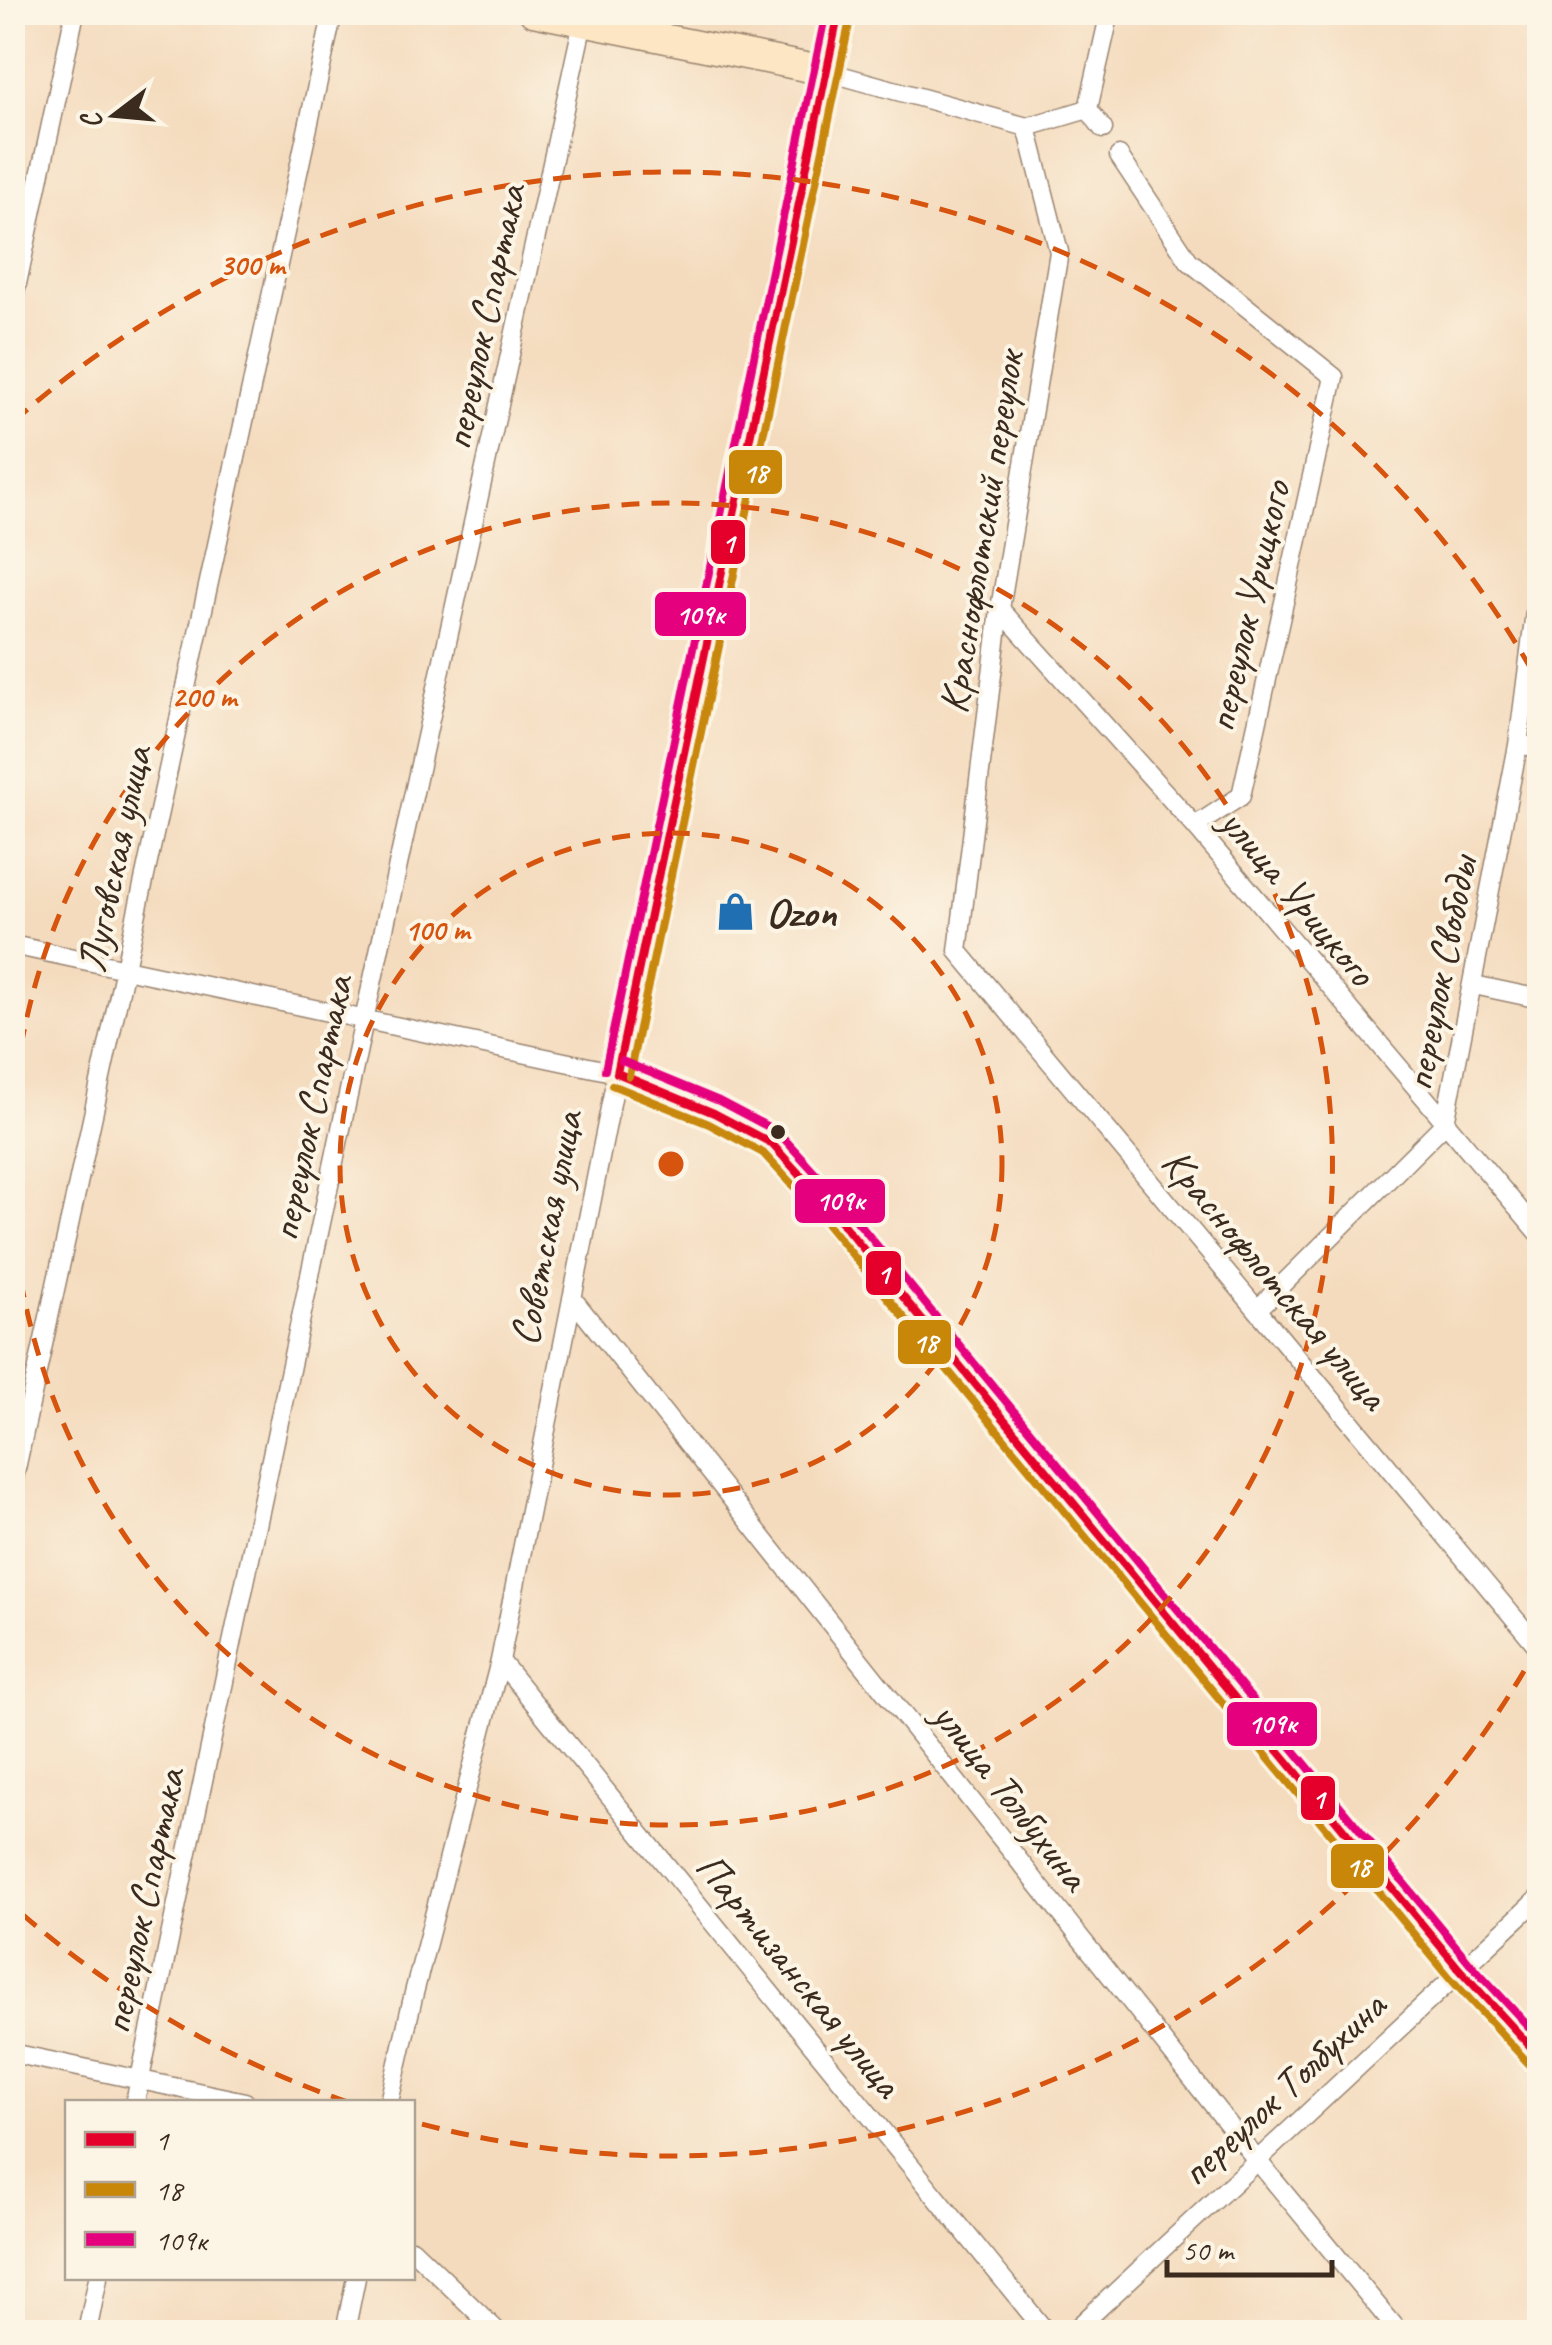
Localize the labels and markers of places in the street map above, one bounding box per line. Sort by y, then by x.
place label: Ozon [766,886,837,939]
shop icon: Ozon [715,890,757,932]
unlabelled marker [768,1122,788,1142]
centre of rings [653,1146,689,1182]

